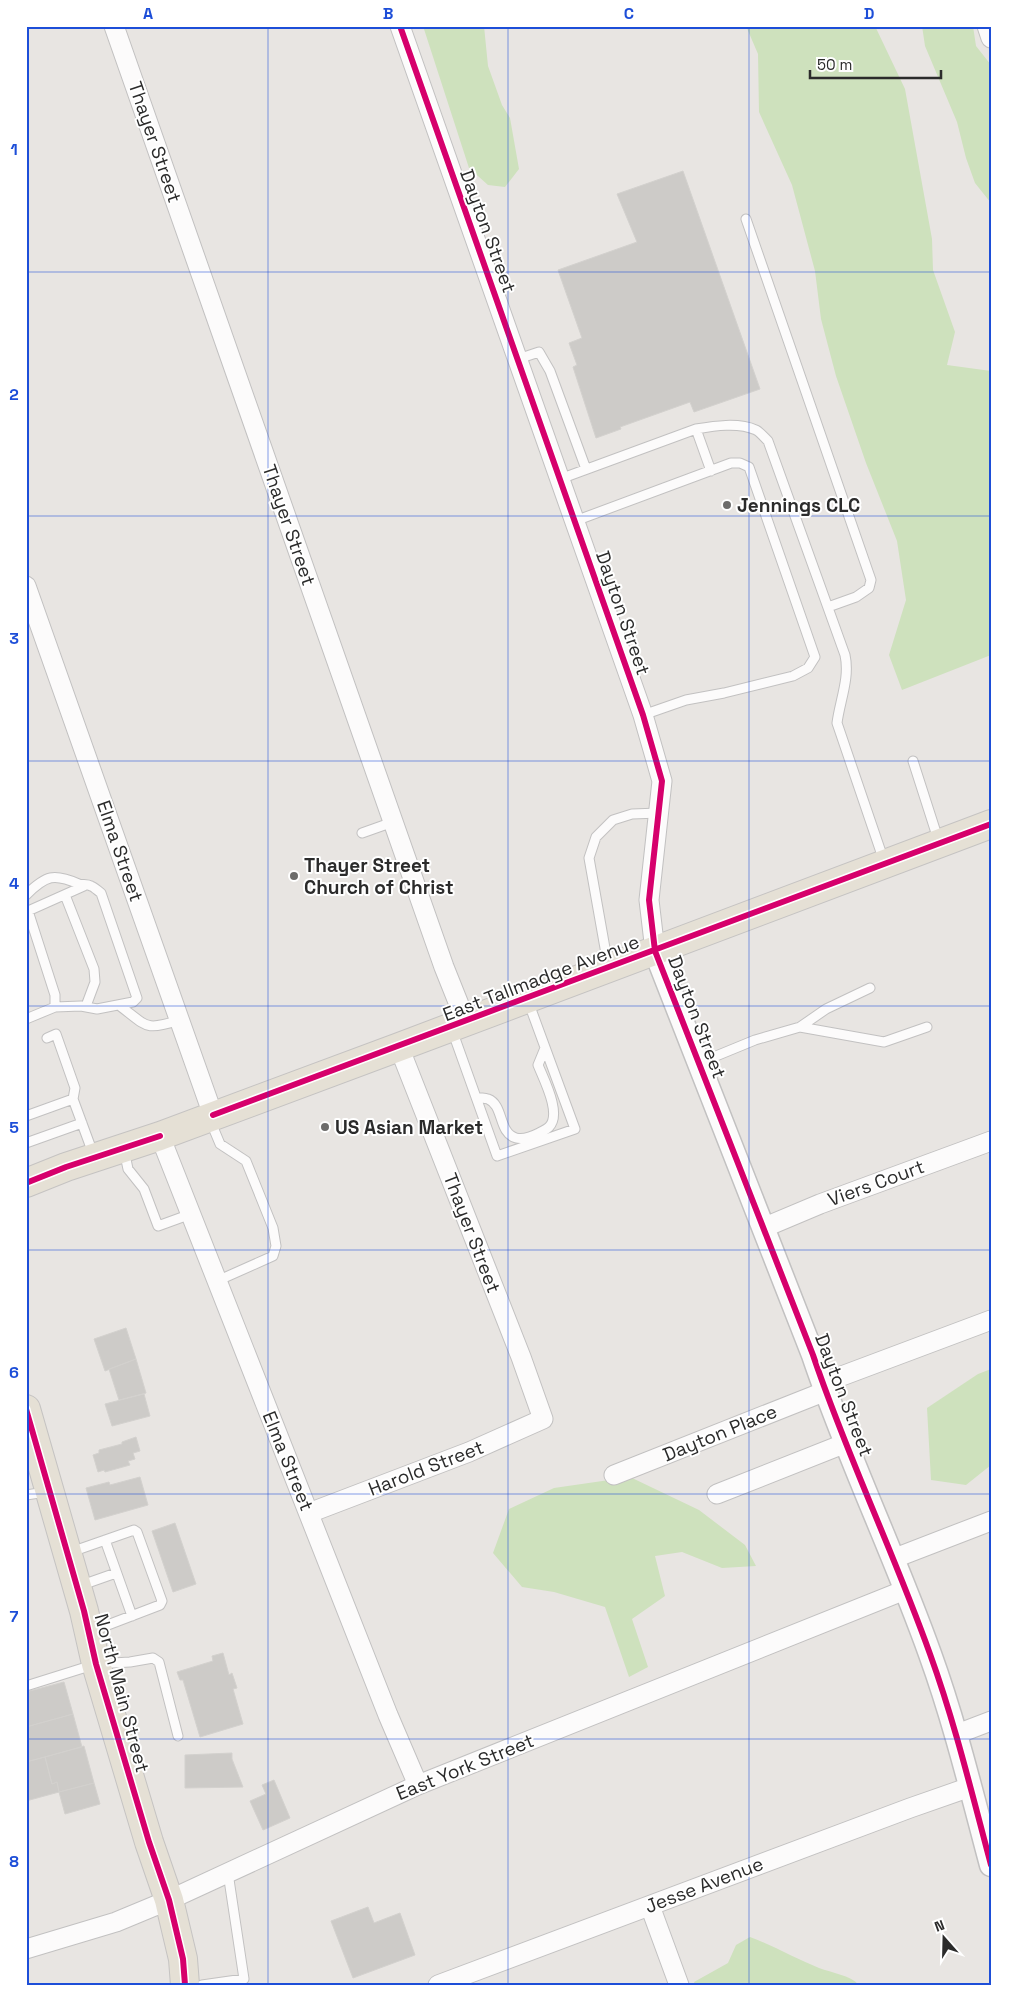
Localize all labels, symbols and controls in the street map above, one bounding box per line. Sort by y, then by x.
text: A [143,3,153,24]
text: B [383,3,393,24]
text: C [624,3,634,24]
text: D [864,3,874,24]
scale bar [810,48,941,80]
text: 50 m [817,55,852,74]
street label: Thayer Street [123,78,187,206]
text: 1 [10,139,18,160]
street label: Dayton Street [454,166,522,296]
text: 2 [9,384,19,405]
street label: Thayer Street [257,461,321,589]
place label: Jennings CLC [737,493,860,518]
marker: Jennings CLC [721,499,733,511]
street label: Dayton Street [590,548,656,678]
text: 3 [9,628,19,649]
street label: Elma Street [91,797,149,905]
place label: Thayer Street Church of Christ [304,853,454,900]
marker: Thayer Street Church of Christ [288,870,300,882]
text: 4 [9,873,19,894]
street label: East Tallmadge Avenue [439,929,643,1027]
street label: Dayton Street [662,952,732,1082]
place label: US Asian Market [335,1115,483,1140]
text: 5 [9,1117,19,1138]
marker: US Asian Market [319,1121,331,1133]
street label: Viers Court [824,1154,928,1212]
street label: Thayer Street [438,1169,506,1297]
street label: Dayton Street [809,1330,879,1460]
text: 6 [9,1362,19,1383]
street label: Dayton Place [659,1399,781,1467]
street label: Elma Street [257,1407,319,1515]
street label: Harold Street [365,1435,487,1501]
text: 7 [10,1606,19,1627]
street label: North Main Street [89,1611,155,1775]
street label: East York Street [392,1728,538,1806]
text: 8 [9,1851,19,1872]
street label: Jesse Avenue [641,1851,767,1919]
north arrow [920,1914,970,1964]
text: N [932,1916,947,1936]

